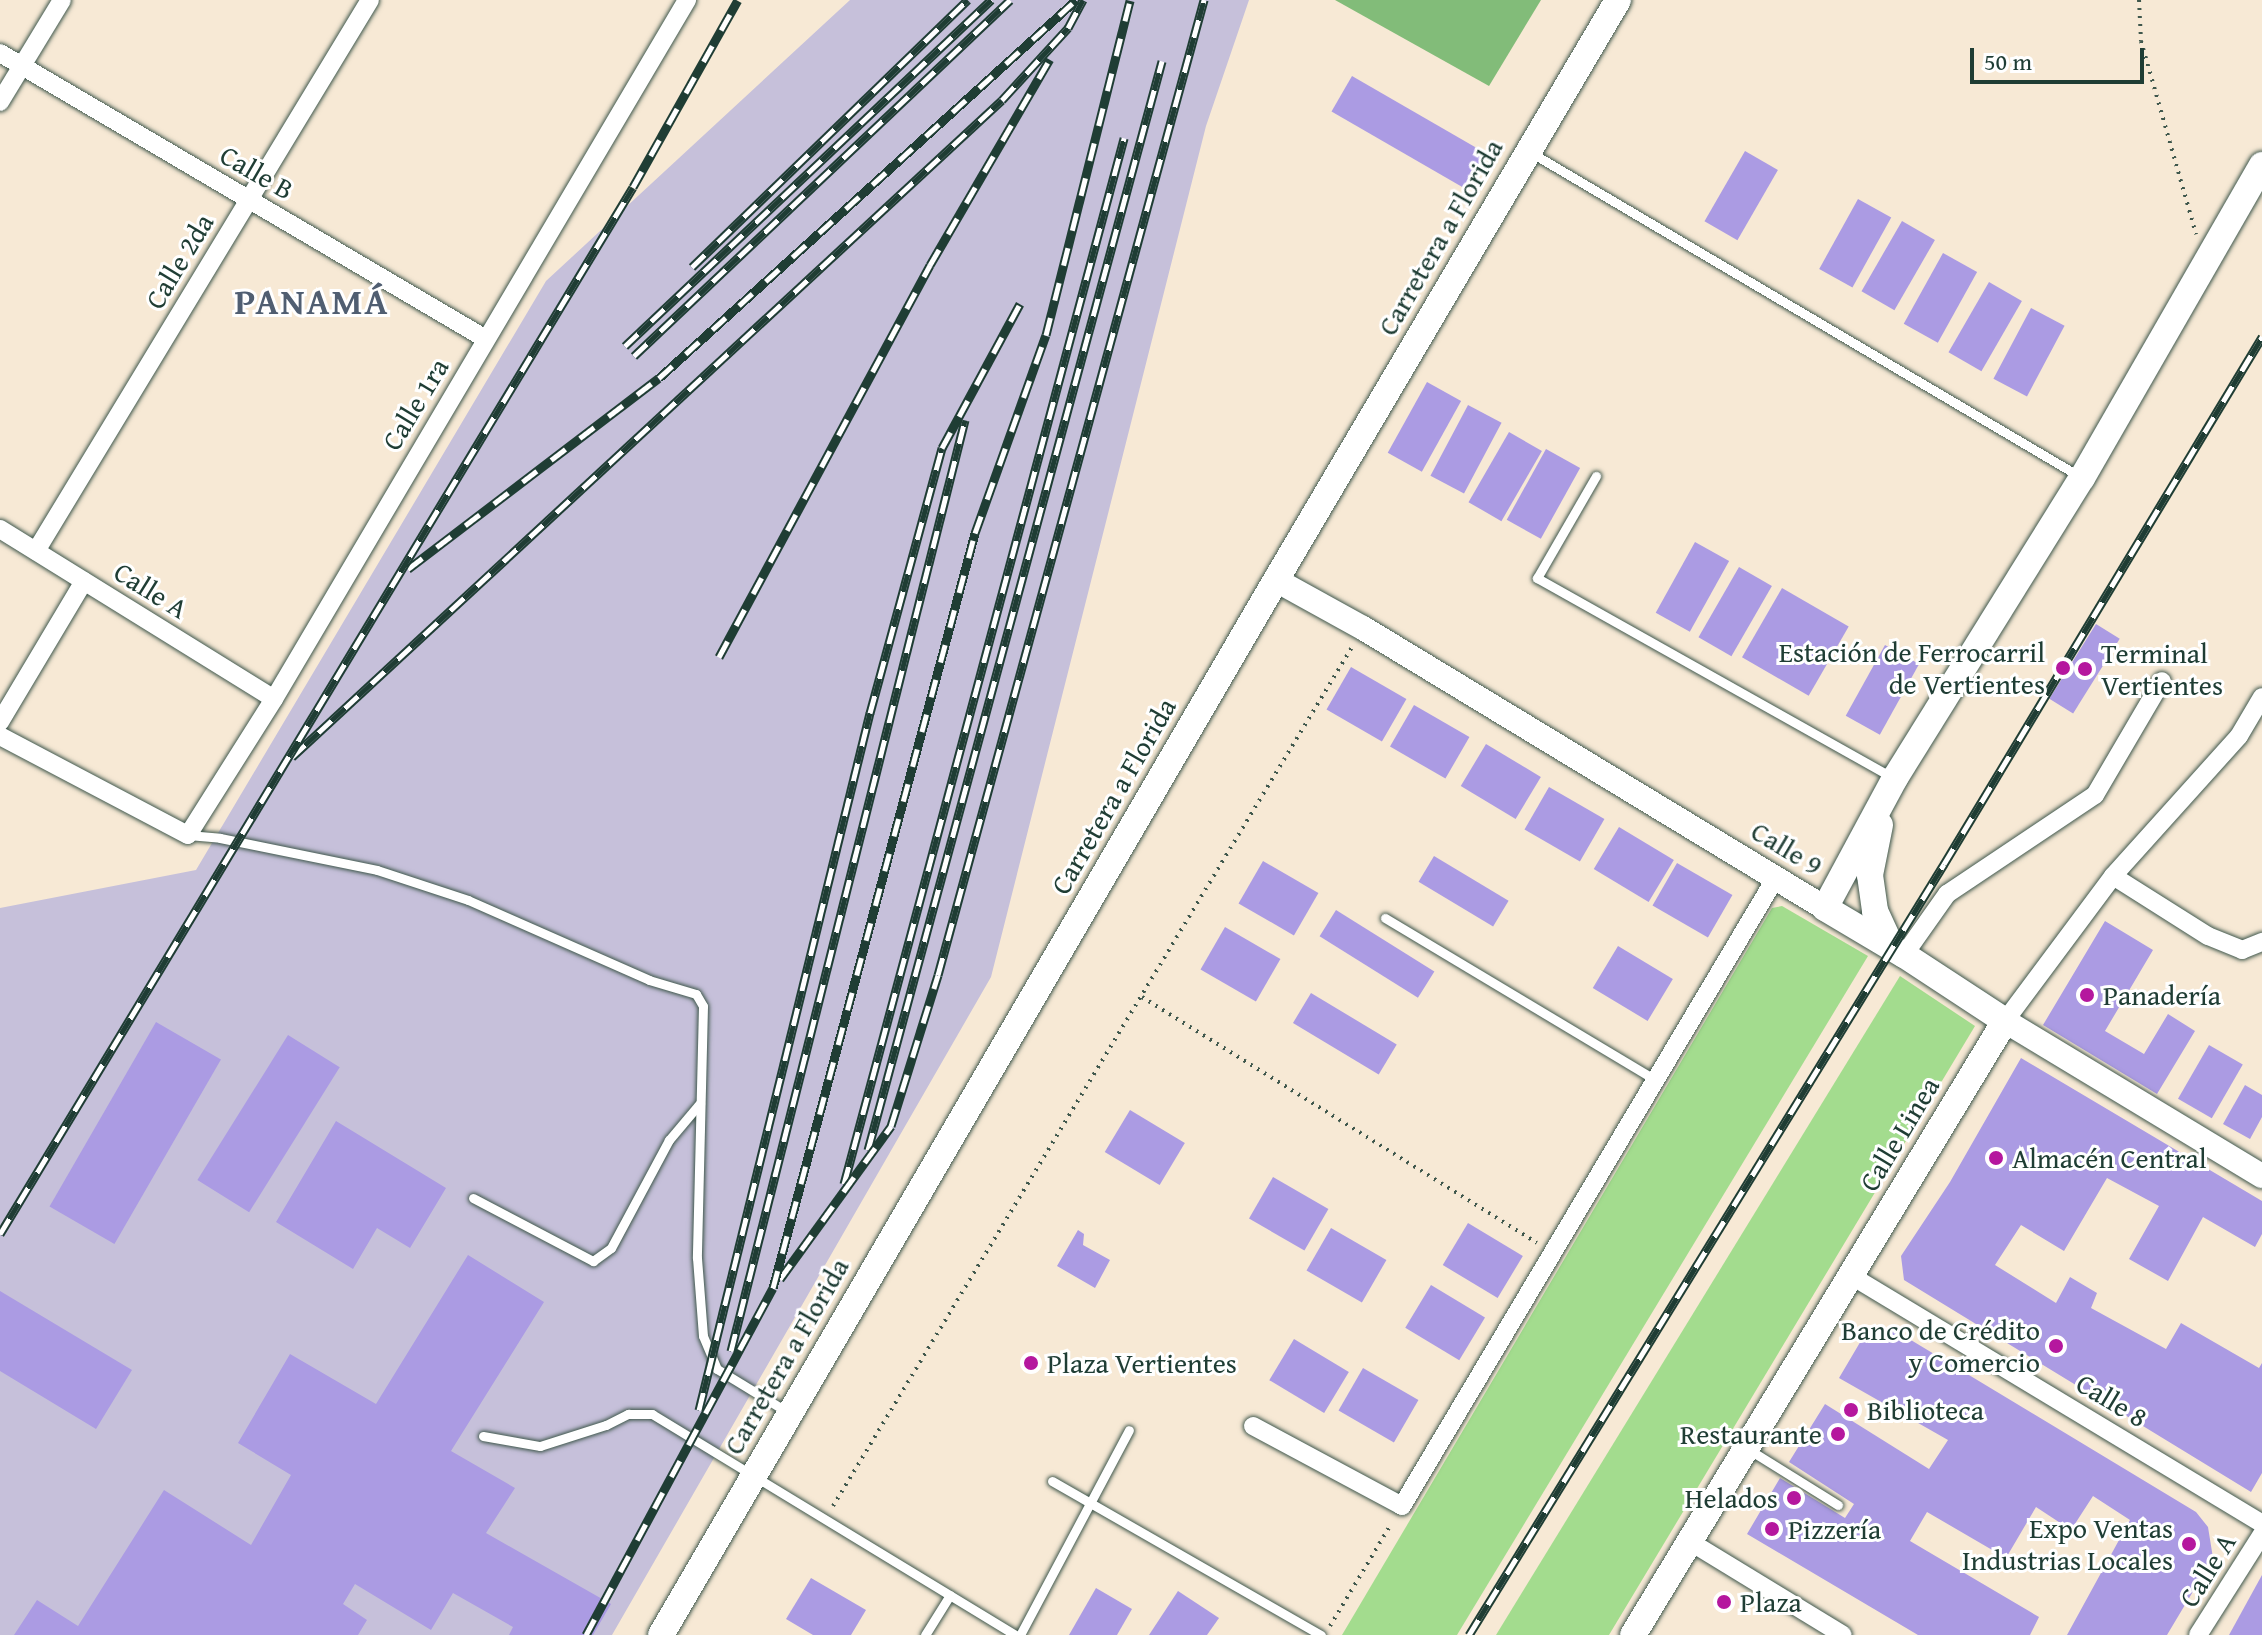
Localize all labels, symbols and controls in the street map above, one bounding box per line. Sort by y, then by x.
scale bar [1974,32,2148,82]
text: 50 m [1984,44,2032,79]
street label: Carretera a Florida [1370,133,1510,341]
street label: Calle B [214,138,300,206]
street label: Calle 2da [138,207,220,315]
district label: PANAMÁ [235,279,389,323]
street label: Calle 1ra [374,352,456,456]
street label: Calle A [108,554,194,626]
place label: Estación de Ferrocarril de Vertientes [1779,635,2045,701]
place label: Terminal Vertientes [2101,636,2223,702]
marker: Estación de Ferrocarril de Vertientes [2052,657,2074,679]
marker: Terminal Vertientes [2076,660,2094,678]
street label: Carretera a Florida [1043,692,1183,900]
street label: Calle 9 [1745,814,1829,882]
place label: Panadería [2103,978,2221,1012]
marker: Panadería [2078,986,2096,1004]
street label: Calle Linea [1852,1071,1946,1197]
place label: Almacén Central [2012,1141,2207,1175]
marker: Almacén Central [1987,1149,2005,1167]
street label: Carretera a Florida [716,1252,856,1460]
place label: Banco de Crédito y Comercio [1841,1313,2040,1379]
marker: Banco de Crédito y Comercio [2047,1337,2065,1355]
place label: Plaza Vertientes [1047,1346,1237,1380]
marker: Plaza Vertientes [1022,1354,1040,1372]
street label: Calle 8 [2070,1366,2154,1434]
place label: Biblioteca [1867,1393,1984,1427]
marker: Biblioteca [1842,1401,1860,1419]
place label: Restaurante [1680,1417,1822,1451]
marker: Restaurante [1829,1425,1847,1443]
place label: Helados [1685,1481,1778,1515]
marker: Helados [1785,1489,1803,1507]
place label: Expo Ventas Industrias Locales [1962,1511,2173,1577]
place label: Pizzería [1788,1512,1881,1546]
marker: Pizzería [1763,1520,1781,1538]
street label: Calle A [2171,1527,2243,1613]
marker: Expo Ventas Industrias Locales [2180,1535,2198,1553]
place label: Plaza [1740,1585,1802,1619]
marker: Plaza [1715,1593,1733,1611]

